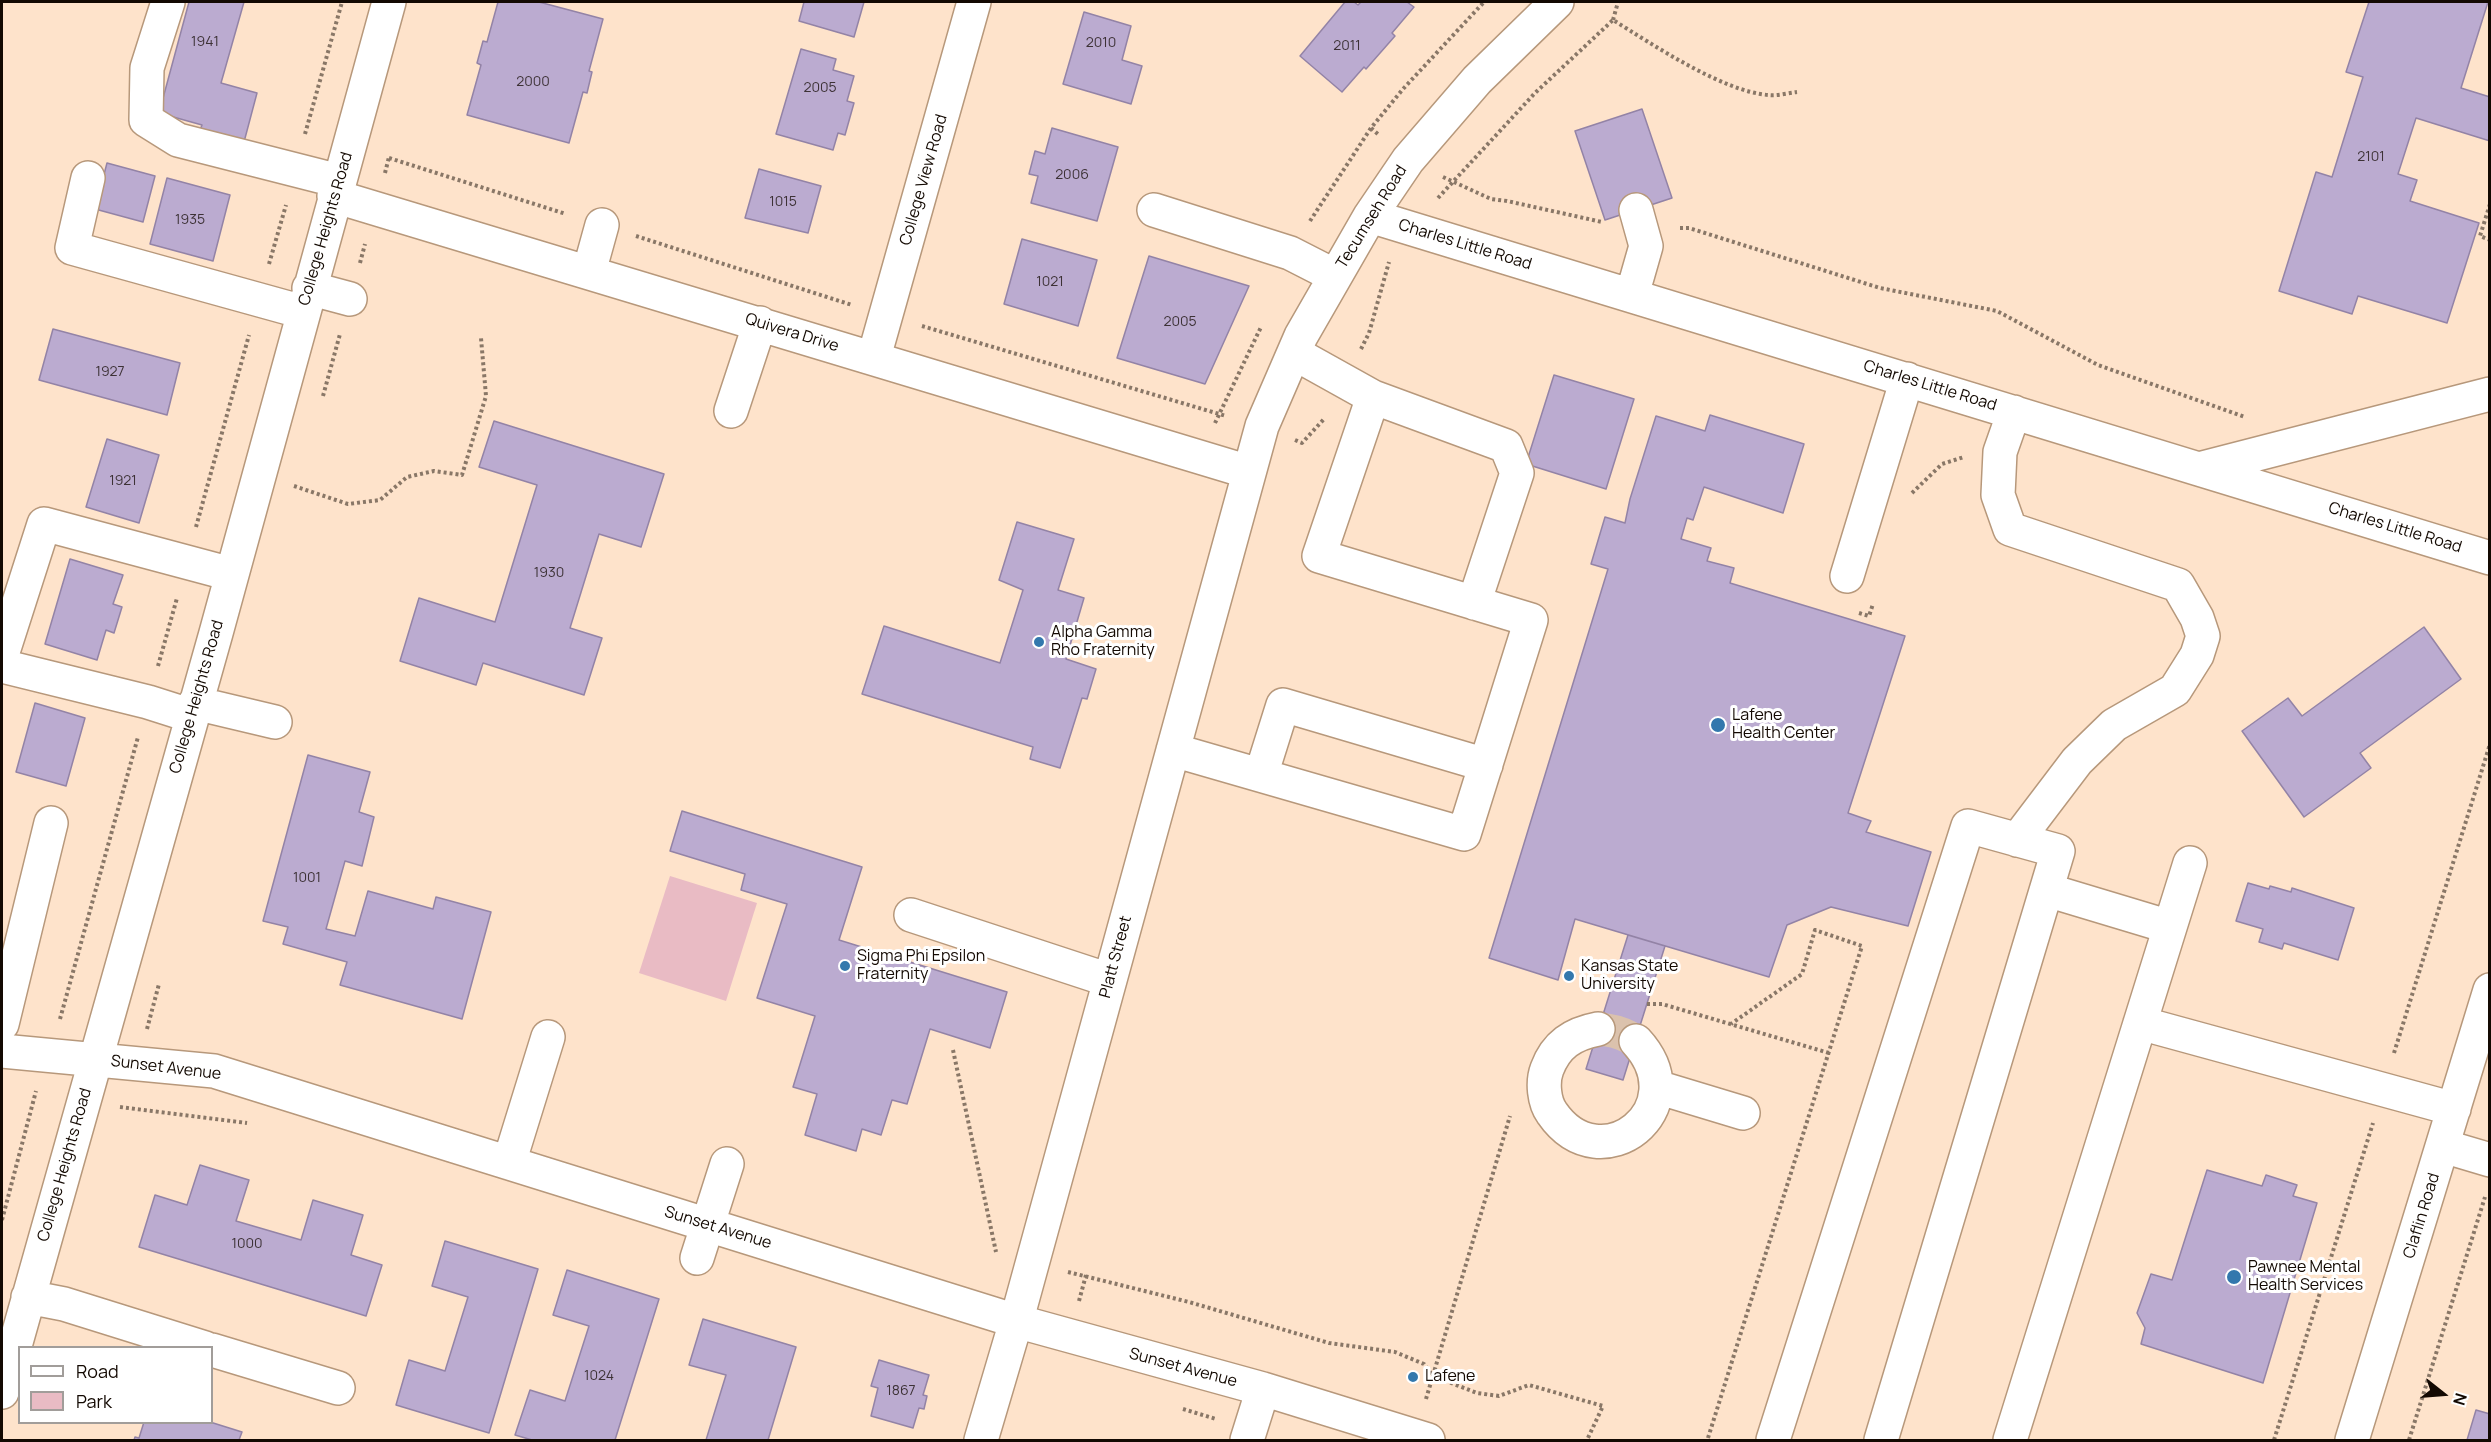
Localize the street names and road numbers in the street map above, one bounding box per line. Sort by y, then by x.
street label: College View Road [896,112,952,248]
street label: College Heights Road [295,150,357,308]
street label: Tecumseh Road [1333,162,1411,272]
street label: Charles Little Road [1396,216,1534,274]
street label: Quivera Drive [743,310,841,356]
street label: Charles Little Road [1861,357,1999,415]
street label: Charles Little Road [2326,499,2464,557]
street label: College Heights Road [166,618,228,776]
street label: Platt Street [1096,914,1136,1000]
street label: Sunset Avenue [110,1052,222,1084]
street label: College Heights Road [34,1086,96,1244]
street label: Claflin Road [2400,1171,2444,1261]
street label: Sunset Avenue [662,1203,774,1253]
street label: Sunset Avenue [1127,1344,1239,1392]

